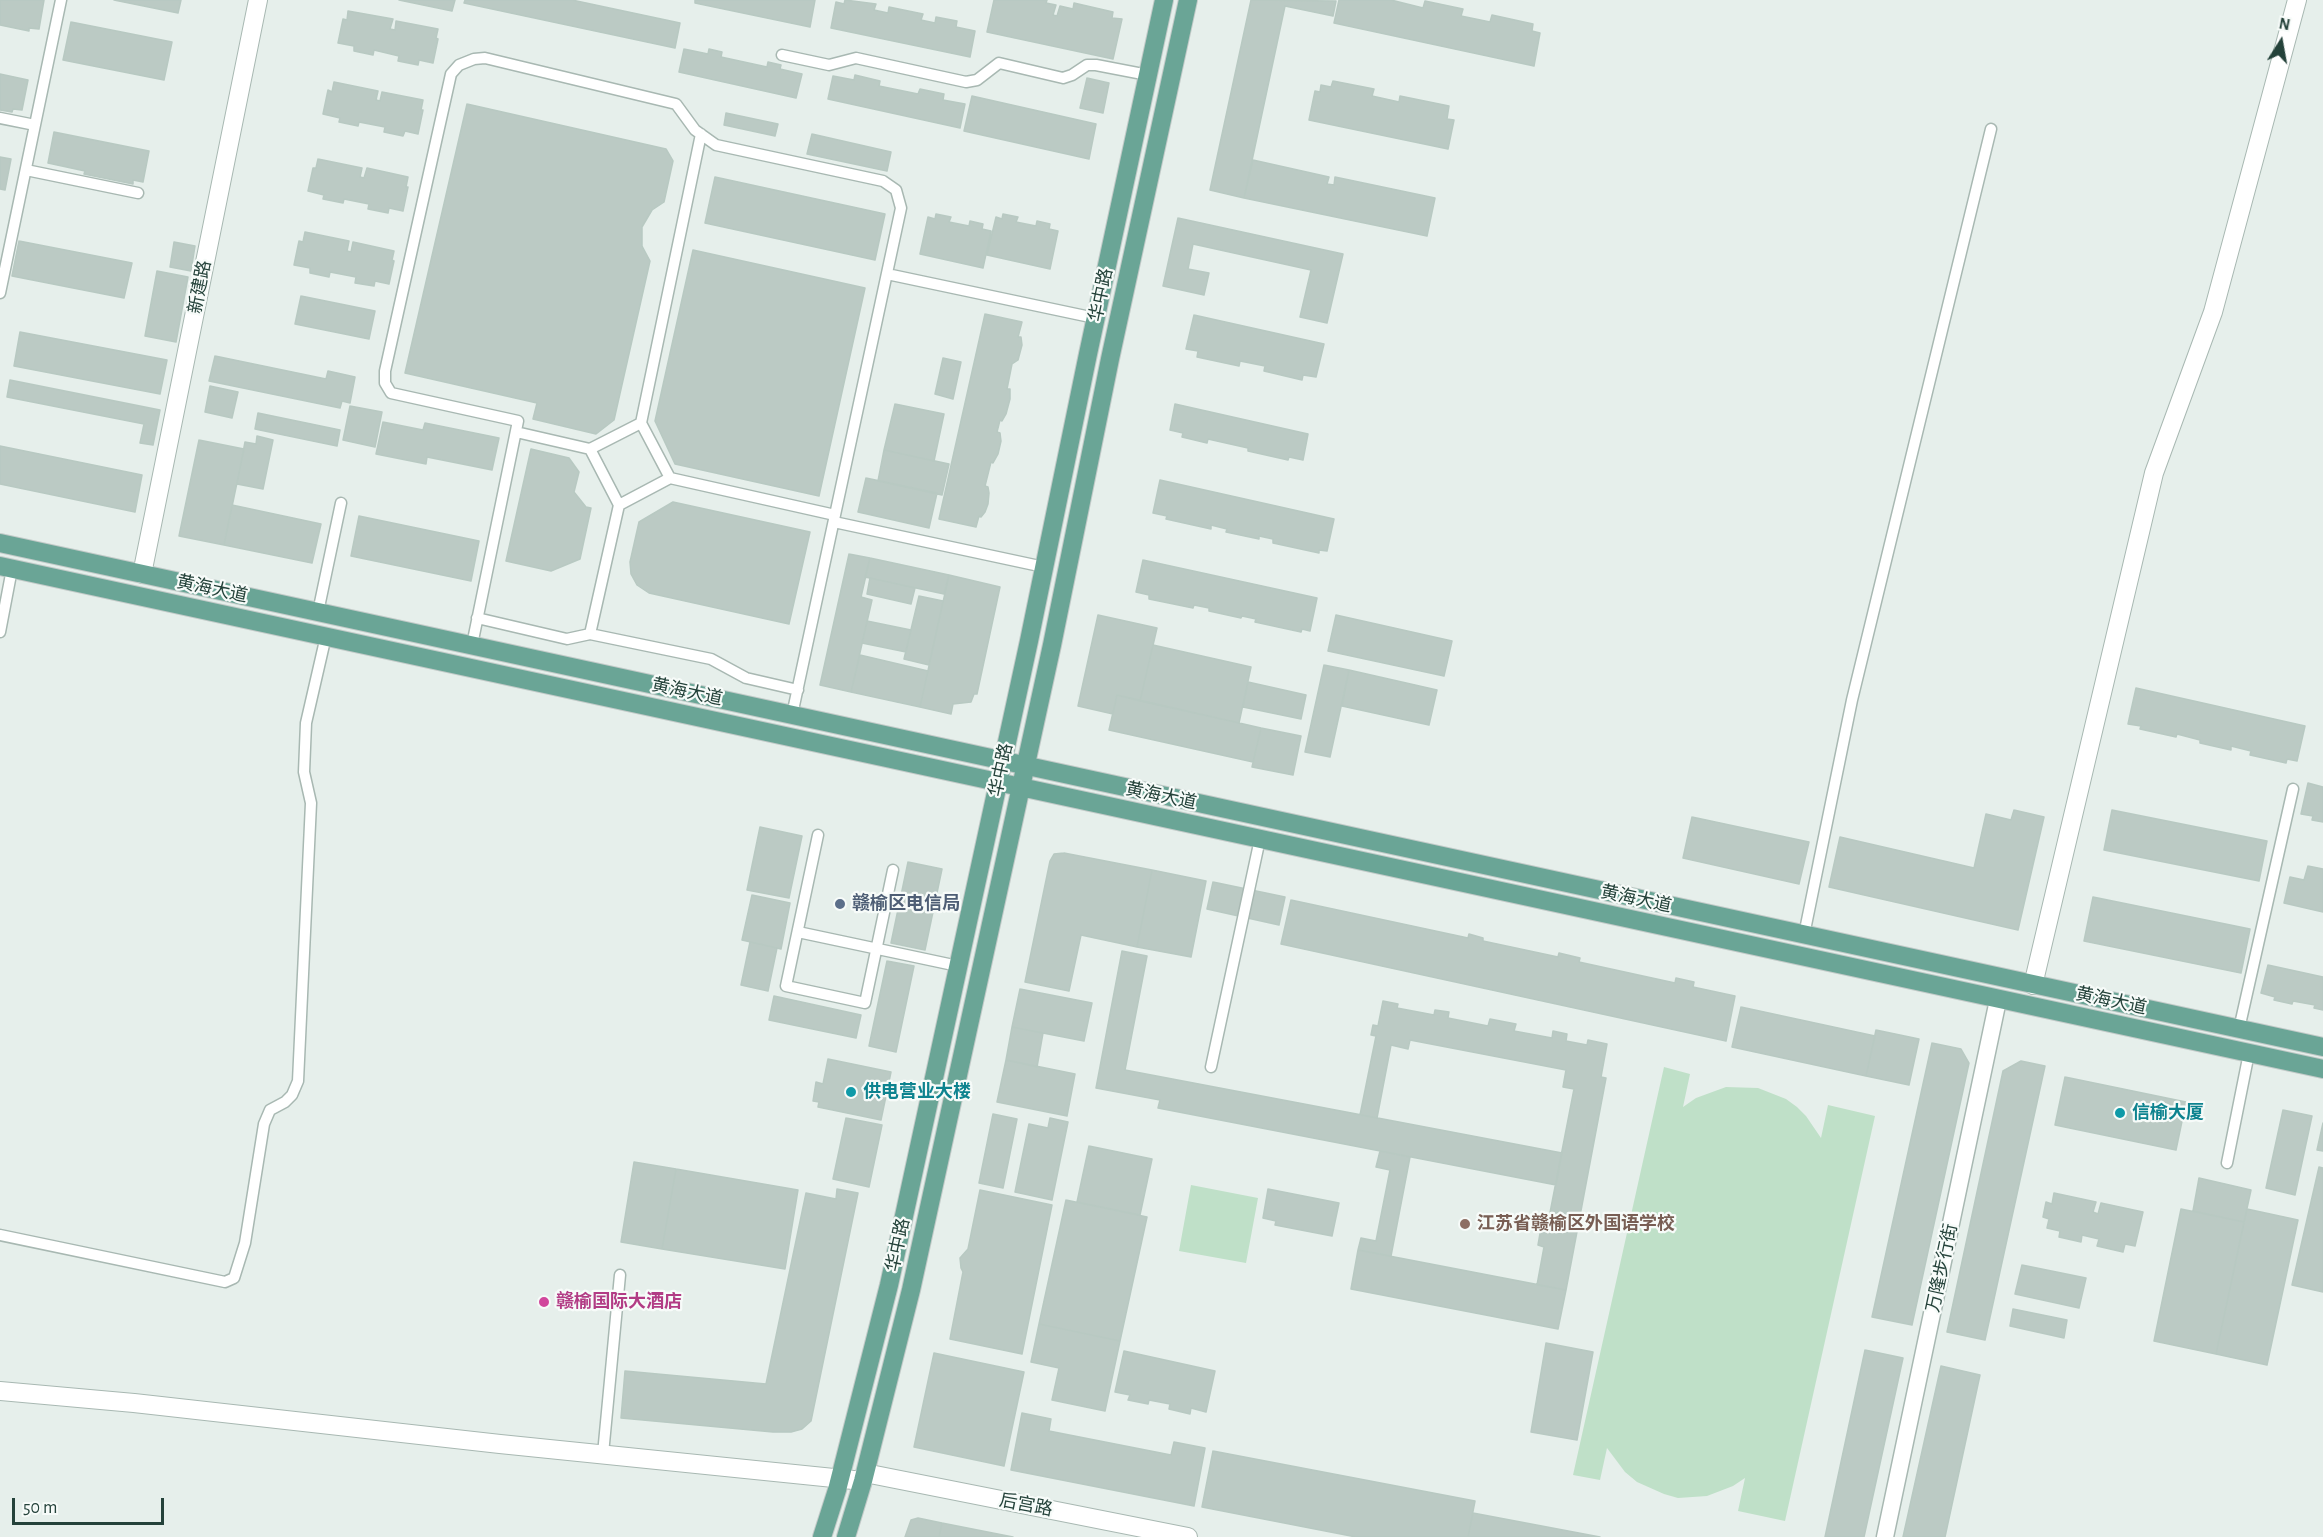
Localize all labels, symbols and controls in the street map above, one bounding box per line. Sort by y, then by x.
north arrow [2251,12,2311,72]
text: N [2277,15,2291,33]
street label: 新建路 [184,258,216,316]
street label: 华中路 [1085,266,1117,324]
street label: 黄海大道 [175,571,249,607]
street label: 黄海大道 [650,674,724,710]
street label: 华中路 [985,741,1017,799]
street label: 黄海大道 [1124,778,1198,814]
street label: 黄海大道 [1599,881,1673,917]
place label: 赣榆区电信局 [852,893,960,915]
marker: 赣榆区电信局 [833,897,847,911]
street label: 黄海大道 [2074,983,2148,1019]
place label: 供电营业大楼 [863,1081,971,1103]
marker: 供电营业大楼 [844,1085,858,1099]
place label: 信榆大厦 [2132,1102,2204,1124]
marker: 信榆大厦 [2113,1106,2127,1120]
place label: 江苏省赣榆区外国语学校 [1477,1213,1675,1235]
street label: 华中路 [882,1216,914,1274]
marker: 江苏省赣榆区外国语学校 [1458,1217,1472,1231]
street label: 万隆步行街 [1922,1222,1962,1314]
place label: 赣榆国际大酒店 [556,1291,682,1313]
marker: 赣榆国际大酒店 [537,1295,551,1309]
scale bar [15,1486,166,1524]
street label: 后宫路 [997,1489,1055,1521]
text: 50 m [23,1499,57,1517]

